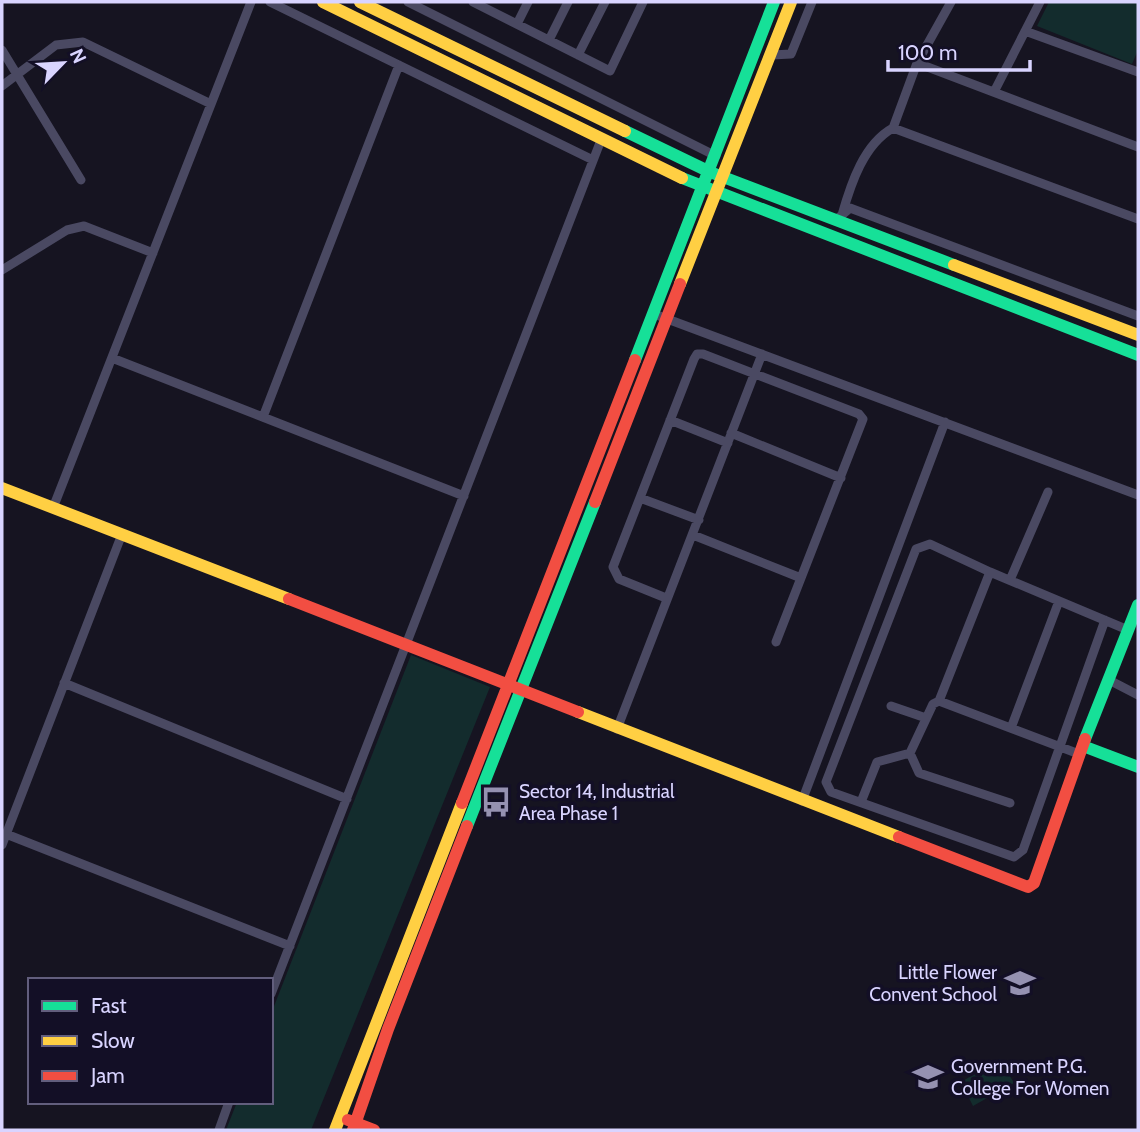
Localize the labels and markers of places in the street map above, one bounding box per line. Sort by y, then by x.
place label: Sector 14, Industrial Area Phase 1 [519,780,675,825]
bus stop icon: Sector 14, Industrial Area Phase 1 [479,785,513,819]
place label: Little Flower Convent School [869,961,998,1006]
school or university icon: Little Flower Convent School [1003,966,1037,1000]
place label: Government P.G. College For Women [951,1055,1109,1100]
school or university icon: Government P.G. College For Women [911,1060,945,1094]

